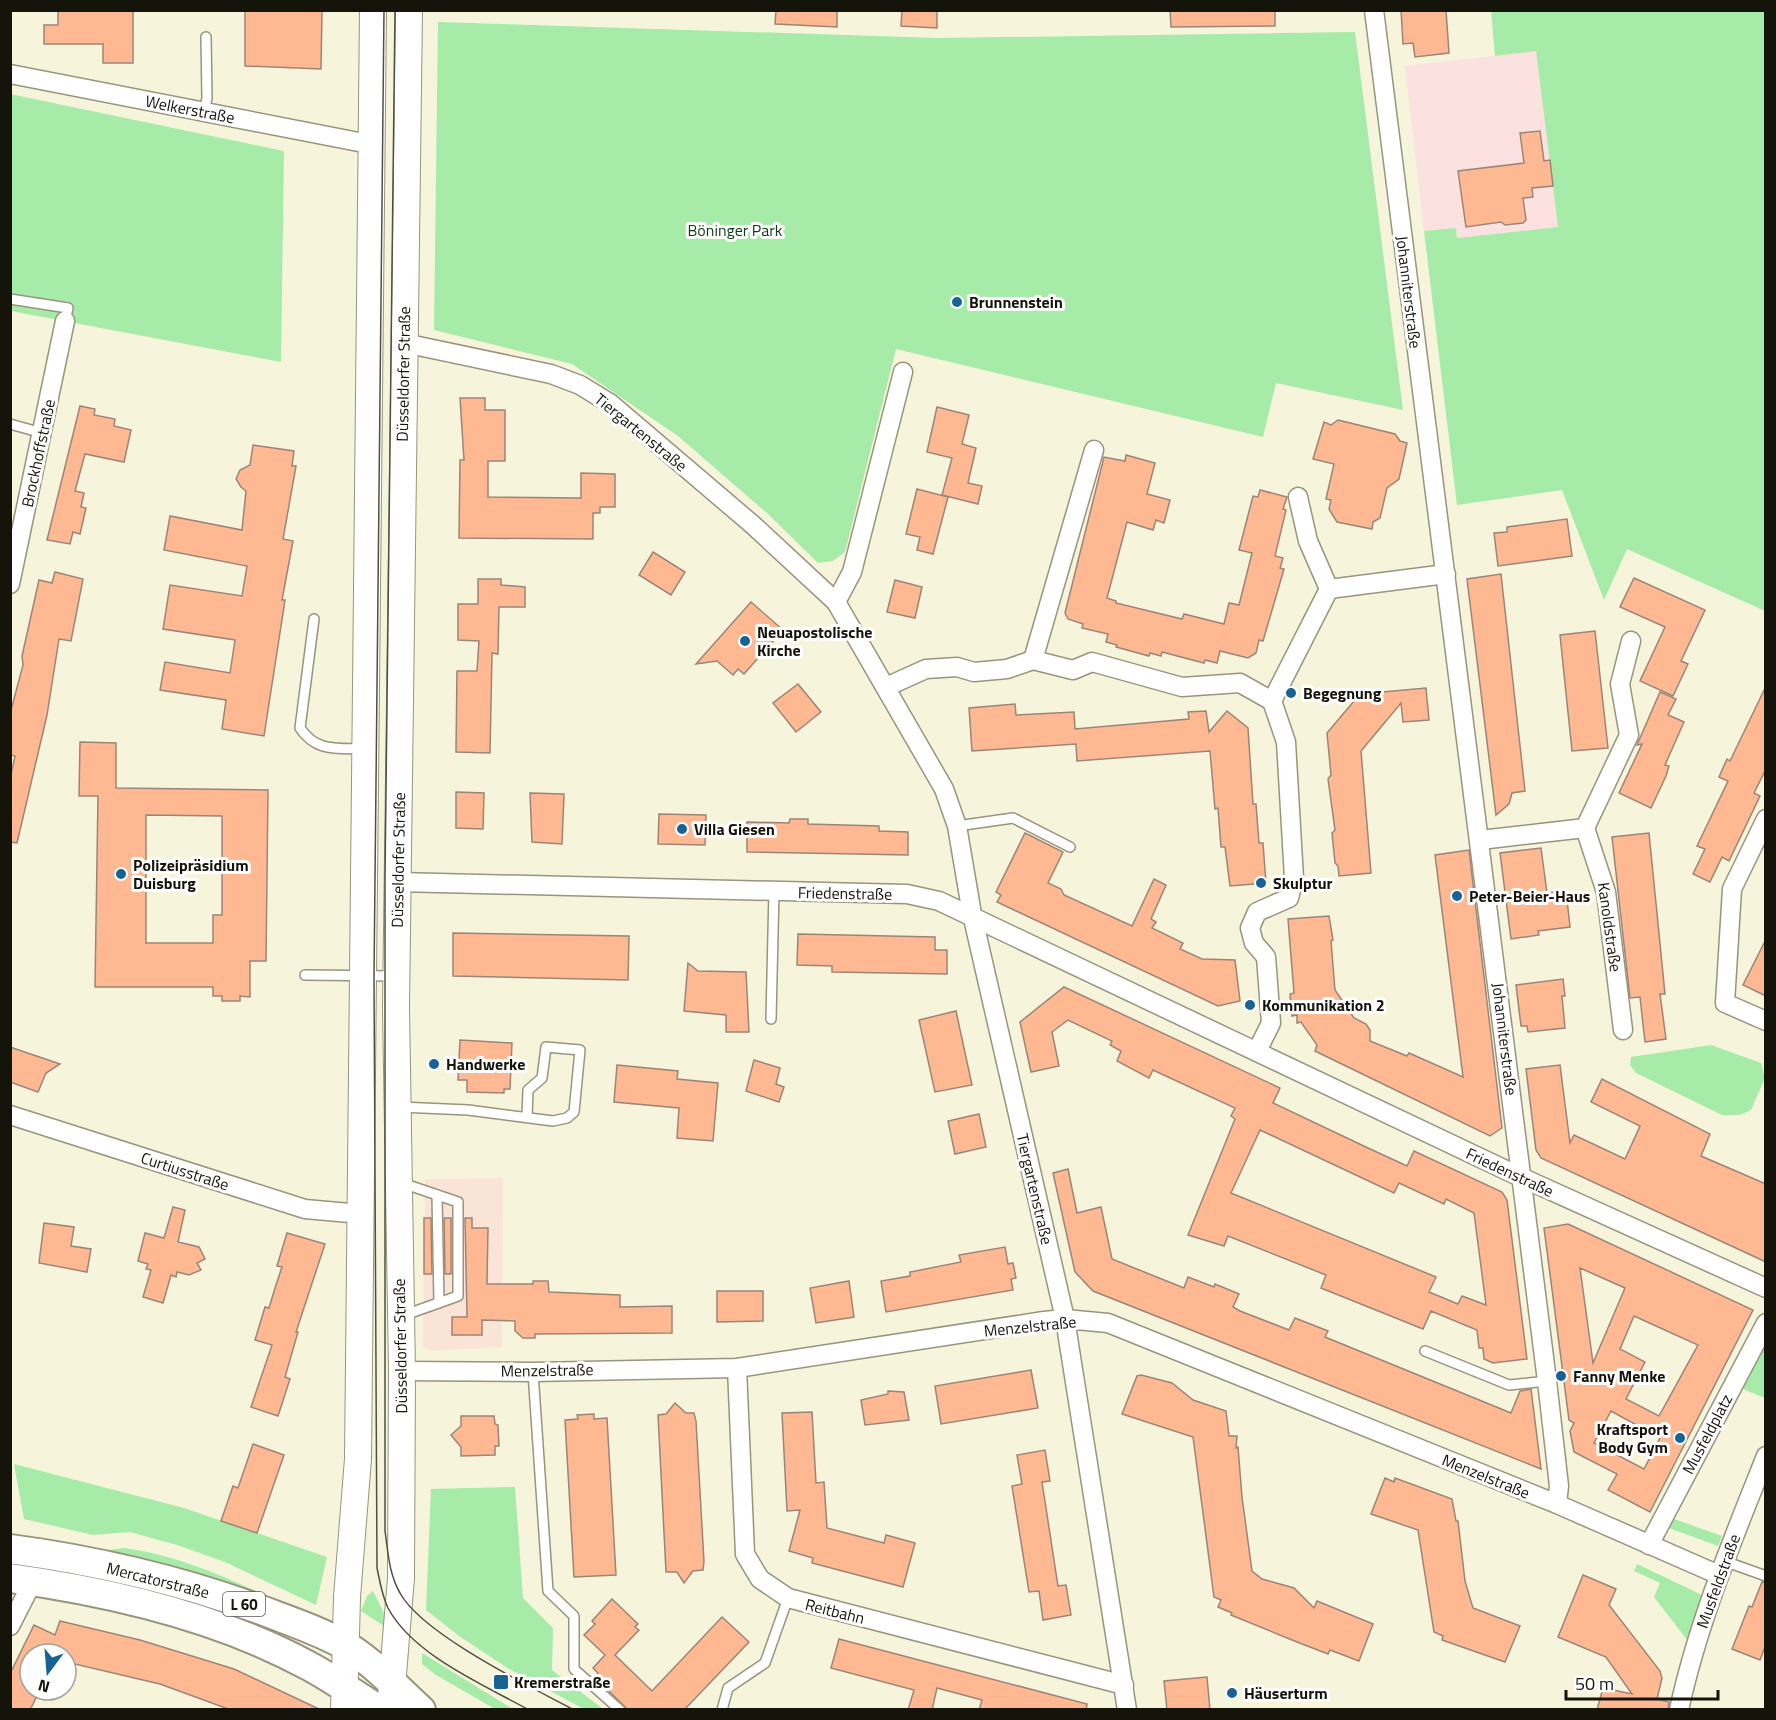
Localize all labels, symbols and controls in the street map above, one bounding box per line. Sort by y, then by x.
street label: Welkerstraße [143,89,237,129]
park label: Böninger Park [688,218,783,242]
street label: Johanniterstraße [1390,234,1428,350]
place label: Brunnenstein [969,290,1063,314]
marker: Brunnenstein [950,295,964,309]
street label: Düsseldorfer Straße [390,306,416,442]
street label: Tiergartenstraße [589,387,693,477]
street label: Brockhoffstraße [15,397,61,509]
place label: Neuapostolische Kirche [757,620,872,662]
marker: Neuapostolische Kirche [738,634,752,648]
place label: Begegnung [1303,681,1382,705]
marker: Begegnung [1284,686,1298,700]
street label: Düsseldorfer Straße [385,792,411,928]
place label: Villa Giesen [694,817,775,841]
marker: Villa Giesen [675,822,689,836]
place label: Polizeipräsidium Duisburg [133,853,249,895]
marker: Polizeipräsidium Duisburg [114,867,128,881]
place label: Skulptur [1273,871,1332,895]
marker: Skulptur [1254,876,1268,890]
street label: Friedenstraße [798,880,892,906]
street label: Kanoldstraße [1592,881,1628,973]
place label: Peter-Beier-Haus [1469,884,1590,908]
marker: Peter-Beier-Haus [1450,889,1464,903]
street label: Johanniterstraße [1486,981,1524,1097]
place label: Kommunikation 2 [1262,993,1385,1017]
marker: Kommunikation 2 [1243,998,1257,1012]
place label: Handwerke [446,1052,525,1076]
marker: Handwerke [427,1057,441,1071]
street label: Tiergartenstraße [1011,1131,1059,1247]
street label: Friedenstraße [1462,1141,1558,1203]
street label: Curtiusstraße [138,1145,232,1197]
street label: Düsseldorfer Straße [387,1278,413,1414]
street label: Menzelstraße [983,1309,1077,1343]
street label: Menzelstraße [500,1357,594,1383]
place label: Fanny Menke [1573,1364,1665,1388]
marker: Fanny Menke [1554,1369,1568,1383]
street label: Musfeldplatz [1676,1390,1738,1478]
place label: Kraftsport Body Gym [1596,1417,1668,1459]
marker: Kraftsport Body Gym [1673,1431,1687,1445]
street label: Menzelstraße [1438,1447,1534,1505]
street label: Musfeldstraße [1690,1531,1746,1631]
street label: Mercatorstraße [104,1556,212,1604]
road number: L 60 [223,1592,265,1616]
street label: Reitbahn [803,1592,867,1630]
north arrow [18,1642,78,1702]
scale bar [1566,1663,1718,1701]
place label: Kremerstraße [514,1670,610,1694]
text: 50 m [1575,1670,1614,1697]
text: N [35,1673,53,1699]
marker: Kremerstraße [492,1673,510,1691]
place label: Häuserturm [1244,1681,1328,1705]
marker: Häuserturm [1225,1686,1239,1700]

